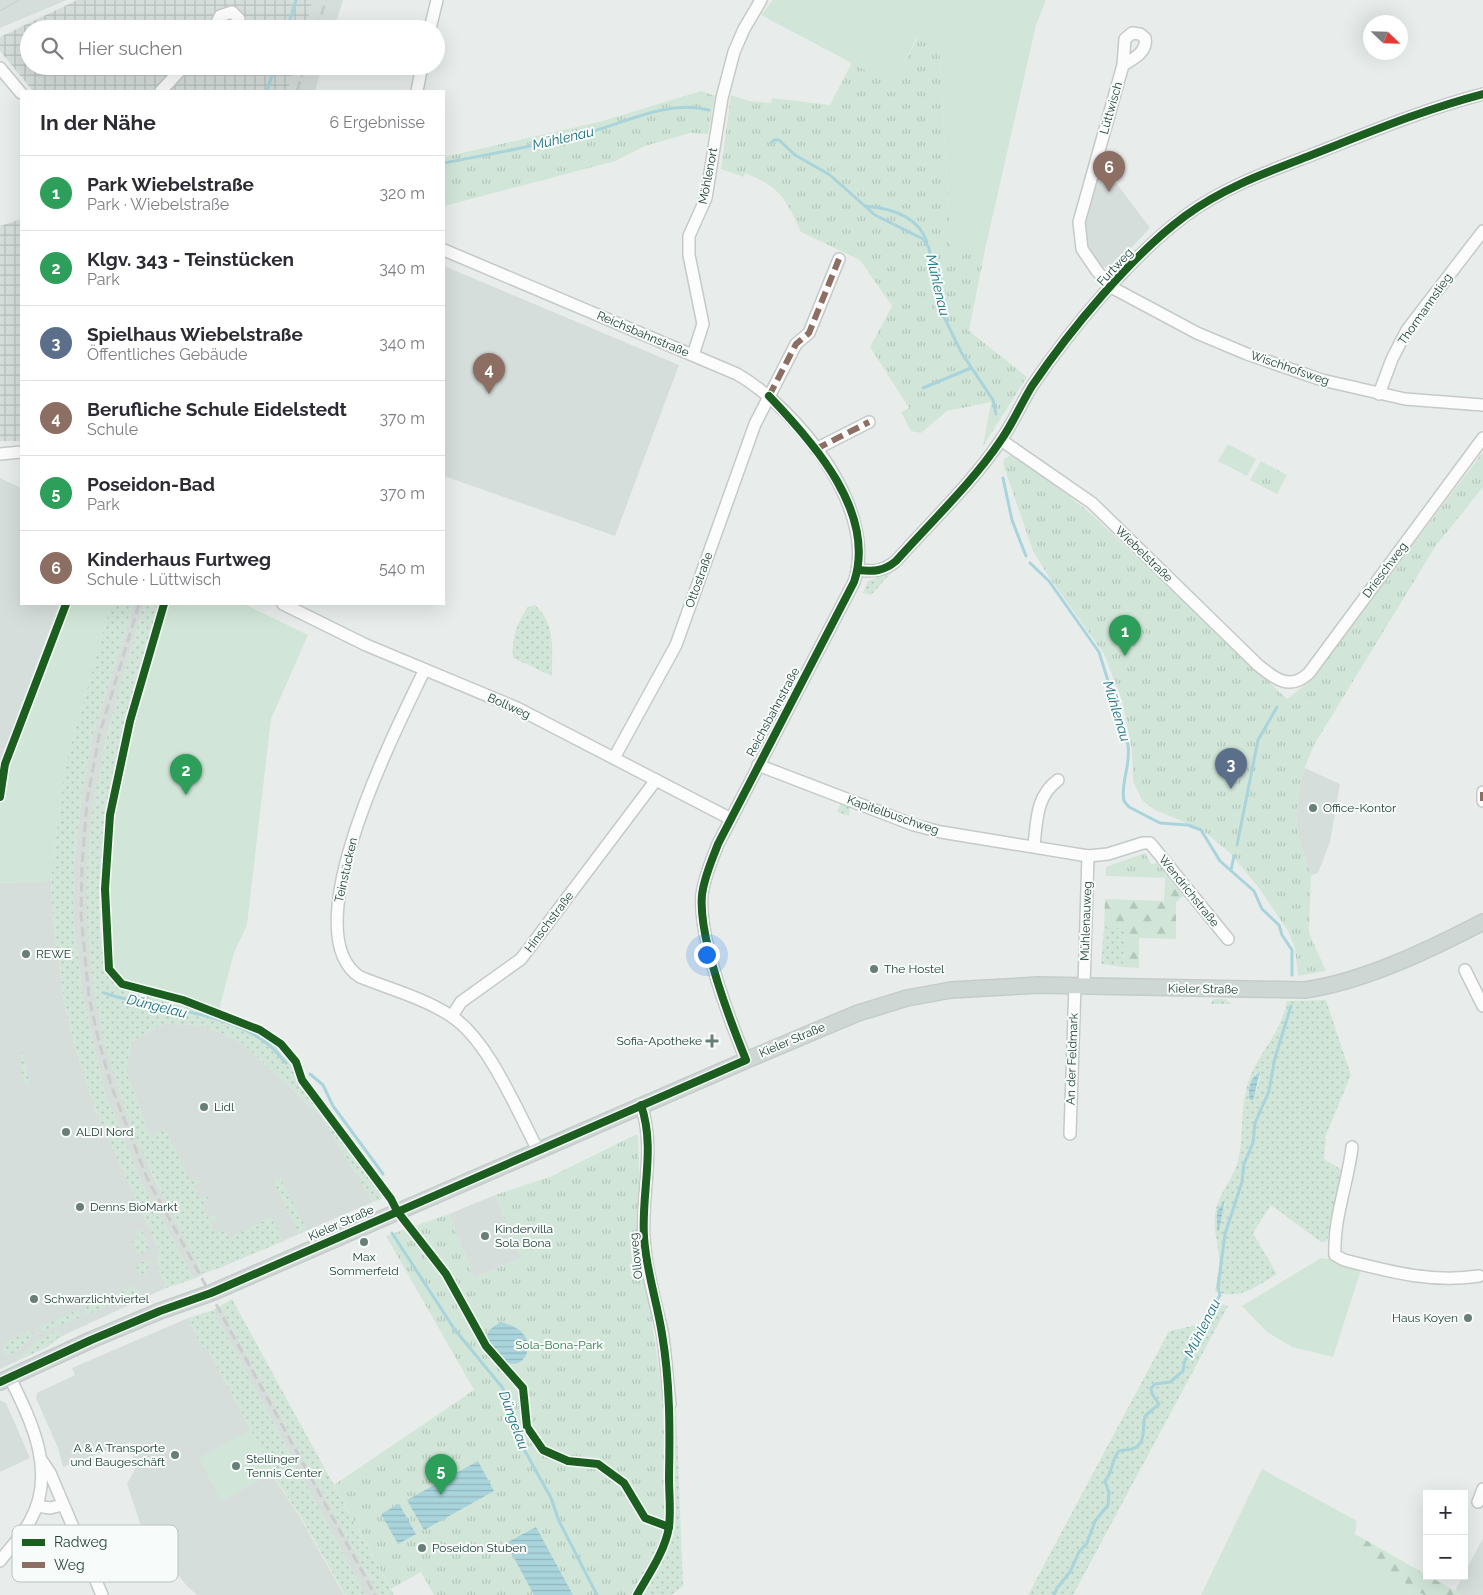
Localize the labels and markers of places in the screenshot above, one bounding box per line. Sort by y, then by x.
pin: 6 [1093,151,1125,192]
pin: 4 [473,353,505,394]
pin: 1 [1109,615,1141,656]
pin: 3 [1215,748,1247,789]
pin: 2 [170,754,202,795]
place label: Office-Kontor [1323,801,1397,815]
marker: Office-Kontor [1307,802,1319,814]
place label: REWE [36,947,71,961]
marker: REWE [20,948,32,960]
place label: The Hostel [884,962,945,976]
marker: The Hostel [868,963,880,975]
place label: Sofia-Apotheke [616,1034,702,1048]
marker: Sofia-Apotheke [706,1035,718,1047]
place label: Lidl [214,1100,235,1114]
marker: Lidl [198,1101,210,1113]
place label: ALDI Nord [76,1125,134,1139]
marker: ALDI Nord [60,1126,72,1138]
place label: Denns BioMarkt [90,1200,178,1214]
marker: Denns BioMarkt [74,1201,86,1213]
place label: Kindervilla Sola Bona [495,1222,553,1250]
marker: Kindervilla Sola Bona [479,1230,491,1242]
marker: Max Sommerfeld [358,1236,370,1248]
place label: Max Sommerfeld [329,1250,399,1278]
place label: Schwarzlichtviertel [44,1292,150,1306]
marker: Schwarzlichtviertel [28,1293,40,1305]
place label: Haus Koyen [1392,1311,1458,1325]
marker: Haus Koyen [1462,1312,1474,1324]
place label: A & A Transporte und Baugeschäft [70,1441,165,1469]
marker: A & A Transporte und Baugeschäft [169,1449,181,1461]
place label: Stellinger Tennis Center [246,1452,323,1480]
pin: 5 [425,1454,457,1495]
marker: Stellinger Tennis Center [230,1460,242,1472]
place label: Poseidon Stuben [432,1541,526,1555]
marker: Poseidon Stuben [416,1542,428,1554]

